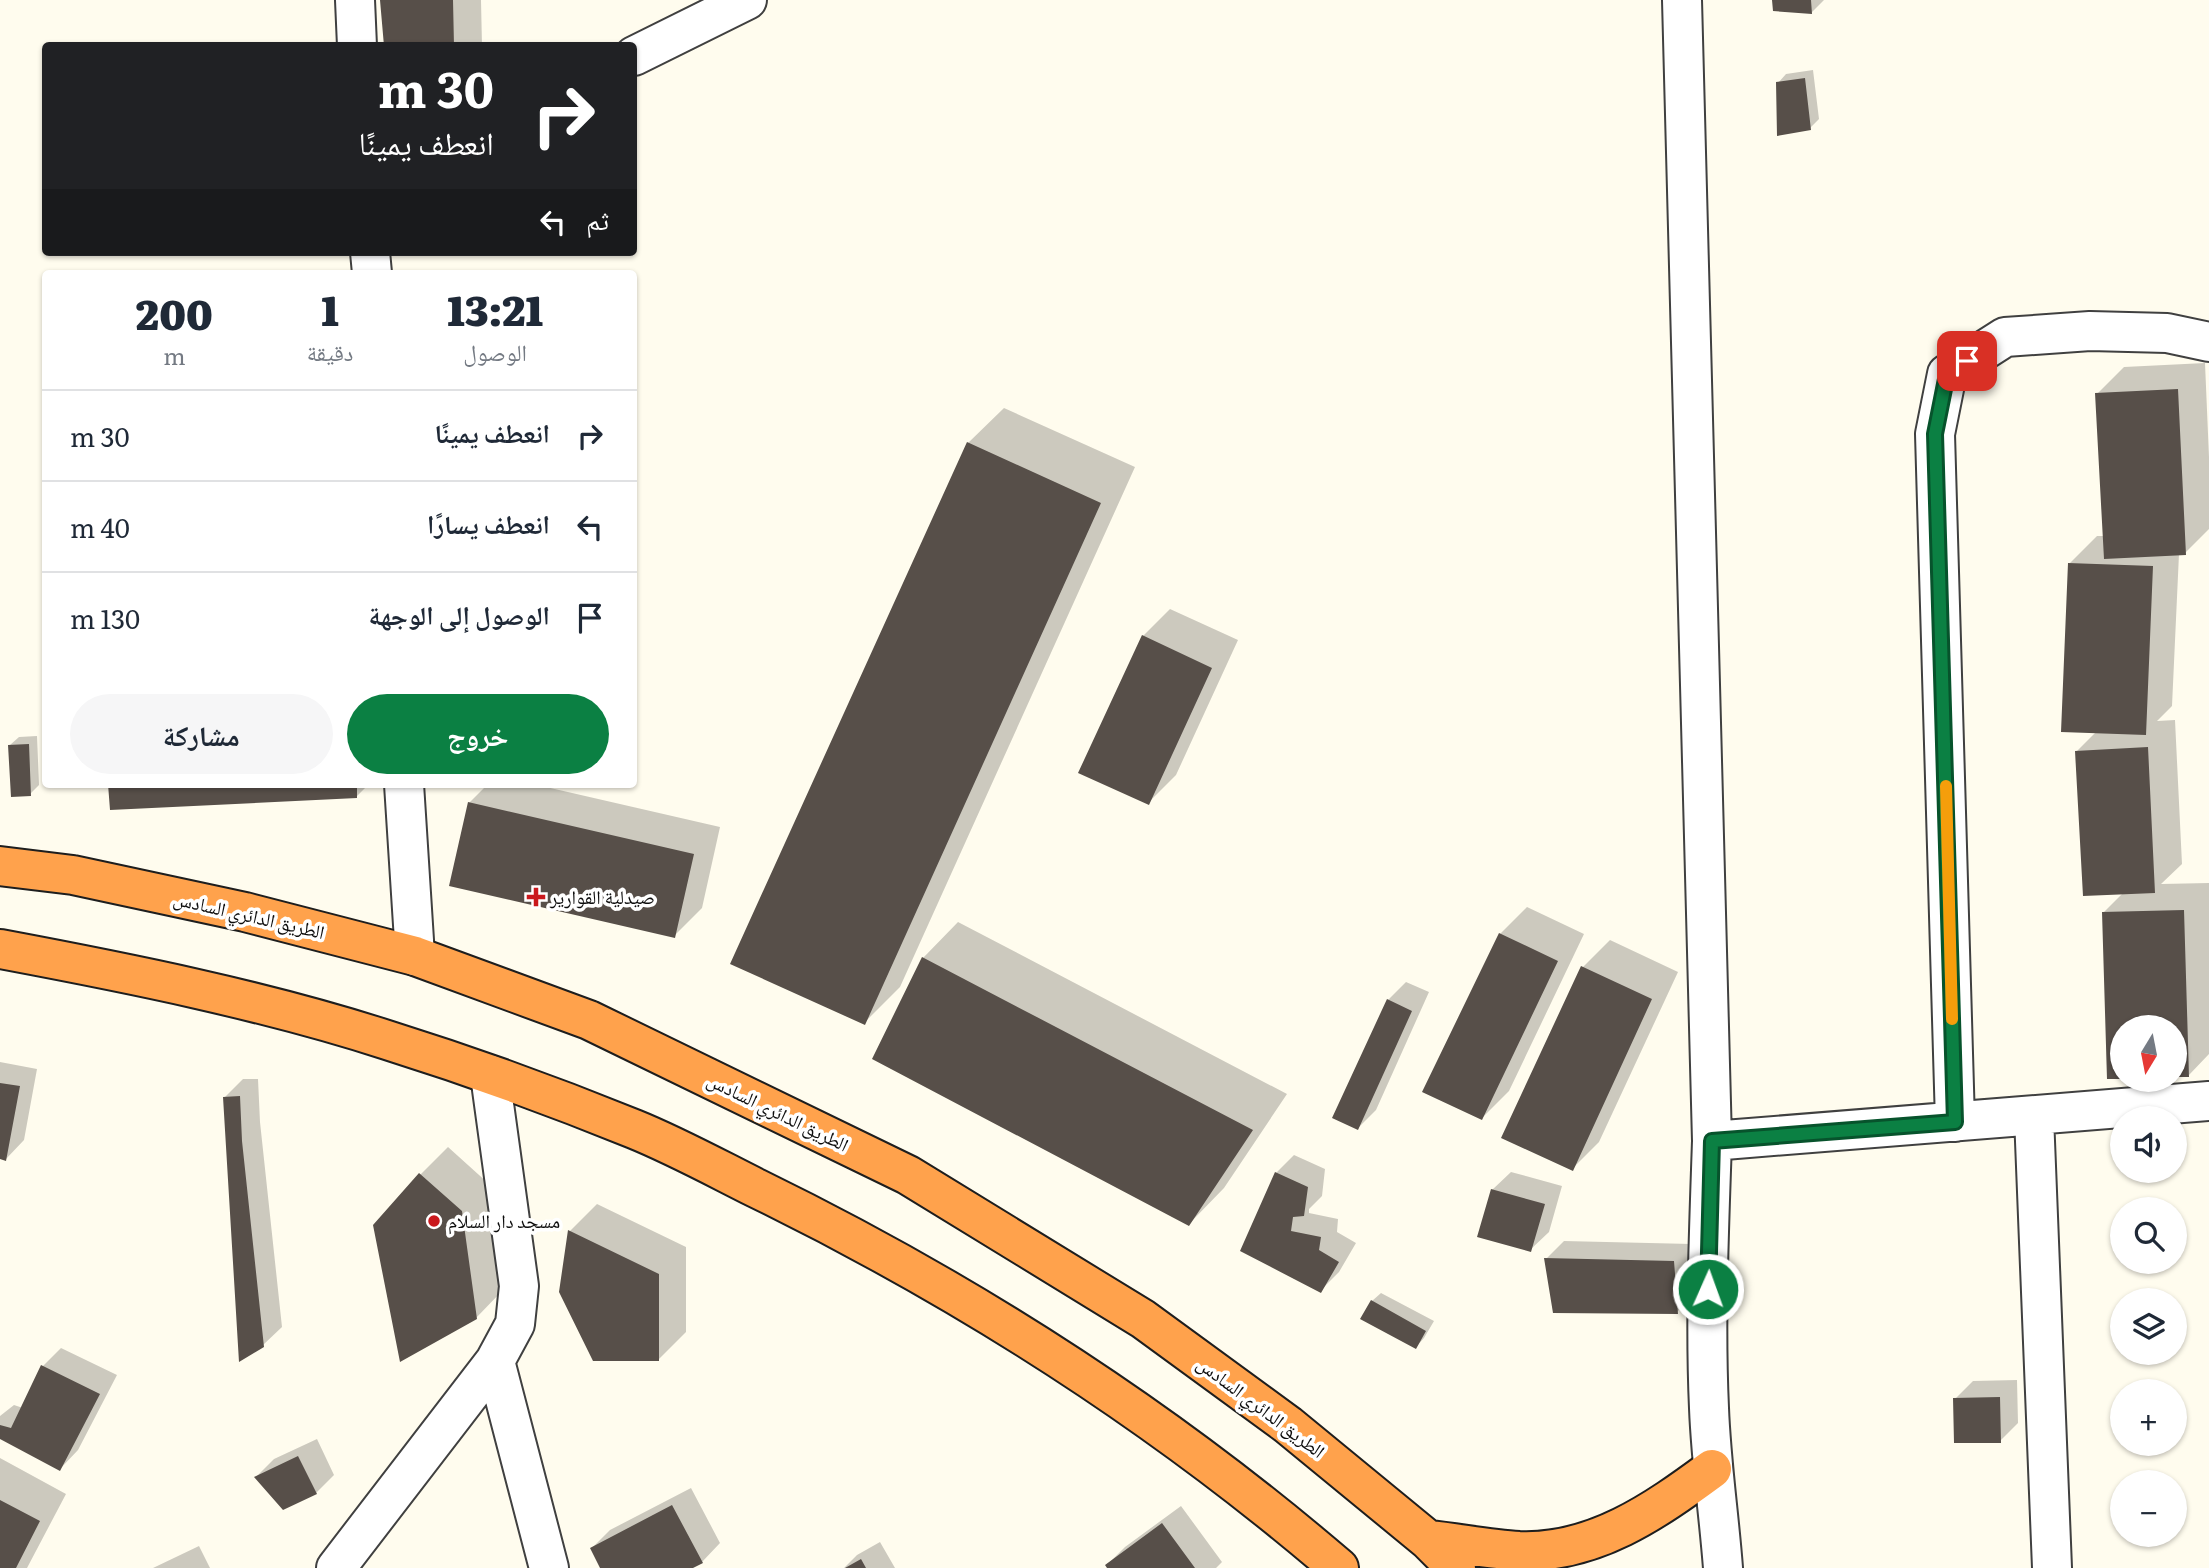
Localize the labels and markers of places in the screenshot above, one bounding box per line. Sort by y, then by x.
pin [1937,331,1997,391]
place label: صيدلية القوارير [549,882,655,910]
marker: صيدلية القوارير [528,889,544,905]
place label: مسجد دار السلام [448,1206,560,1235]
marker: مسجد دار السلام [426,1213,442,1229]

